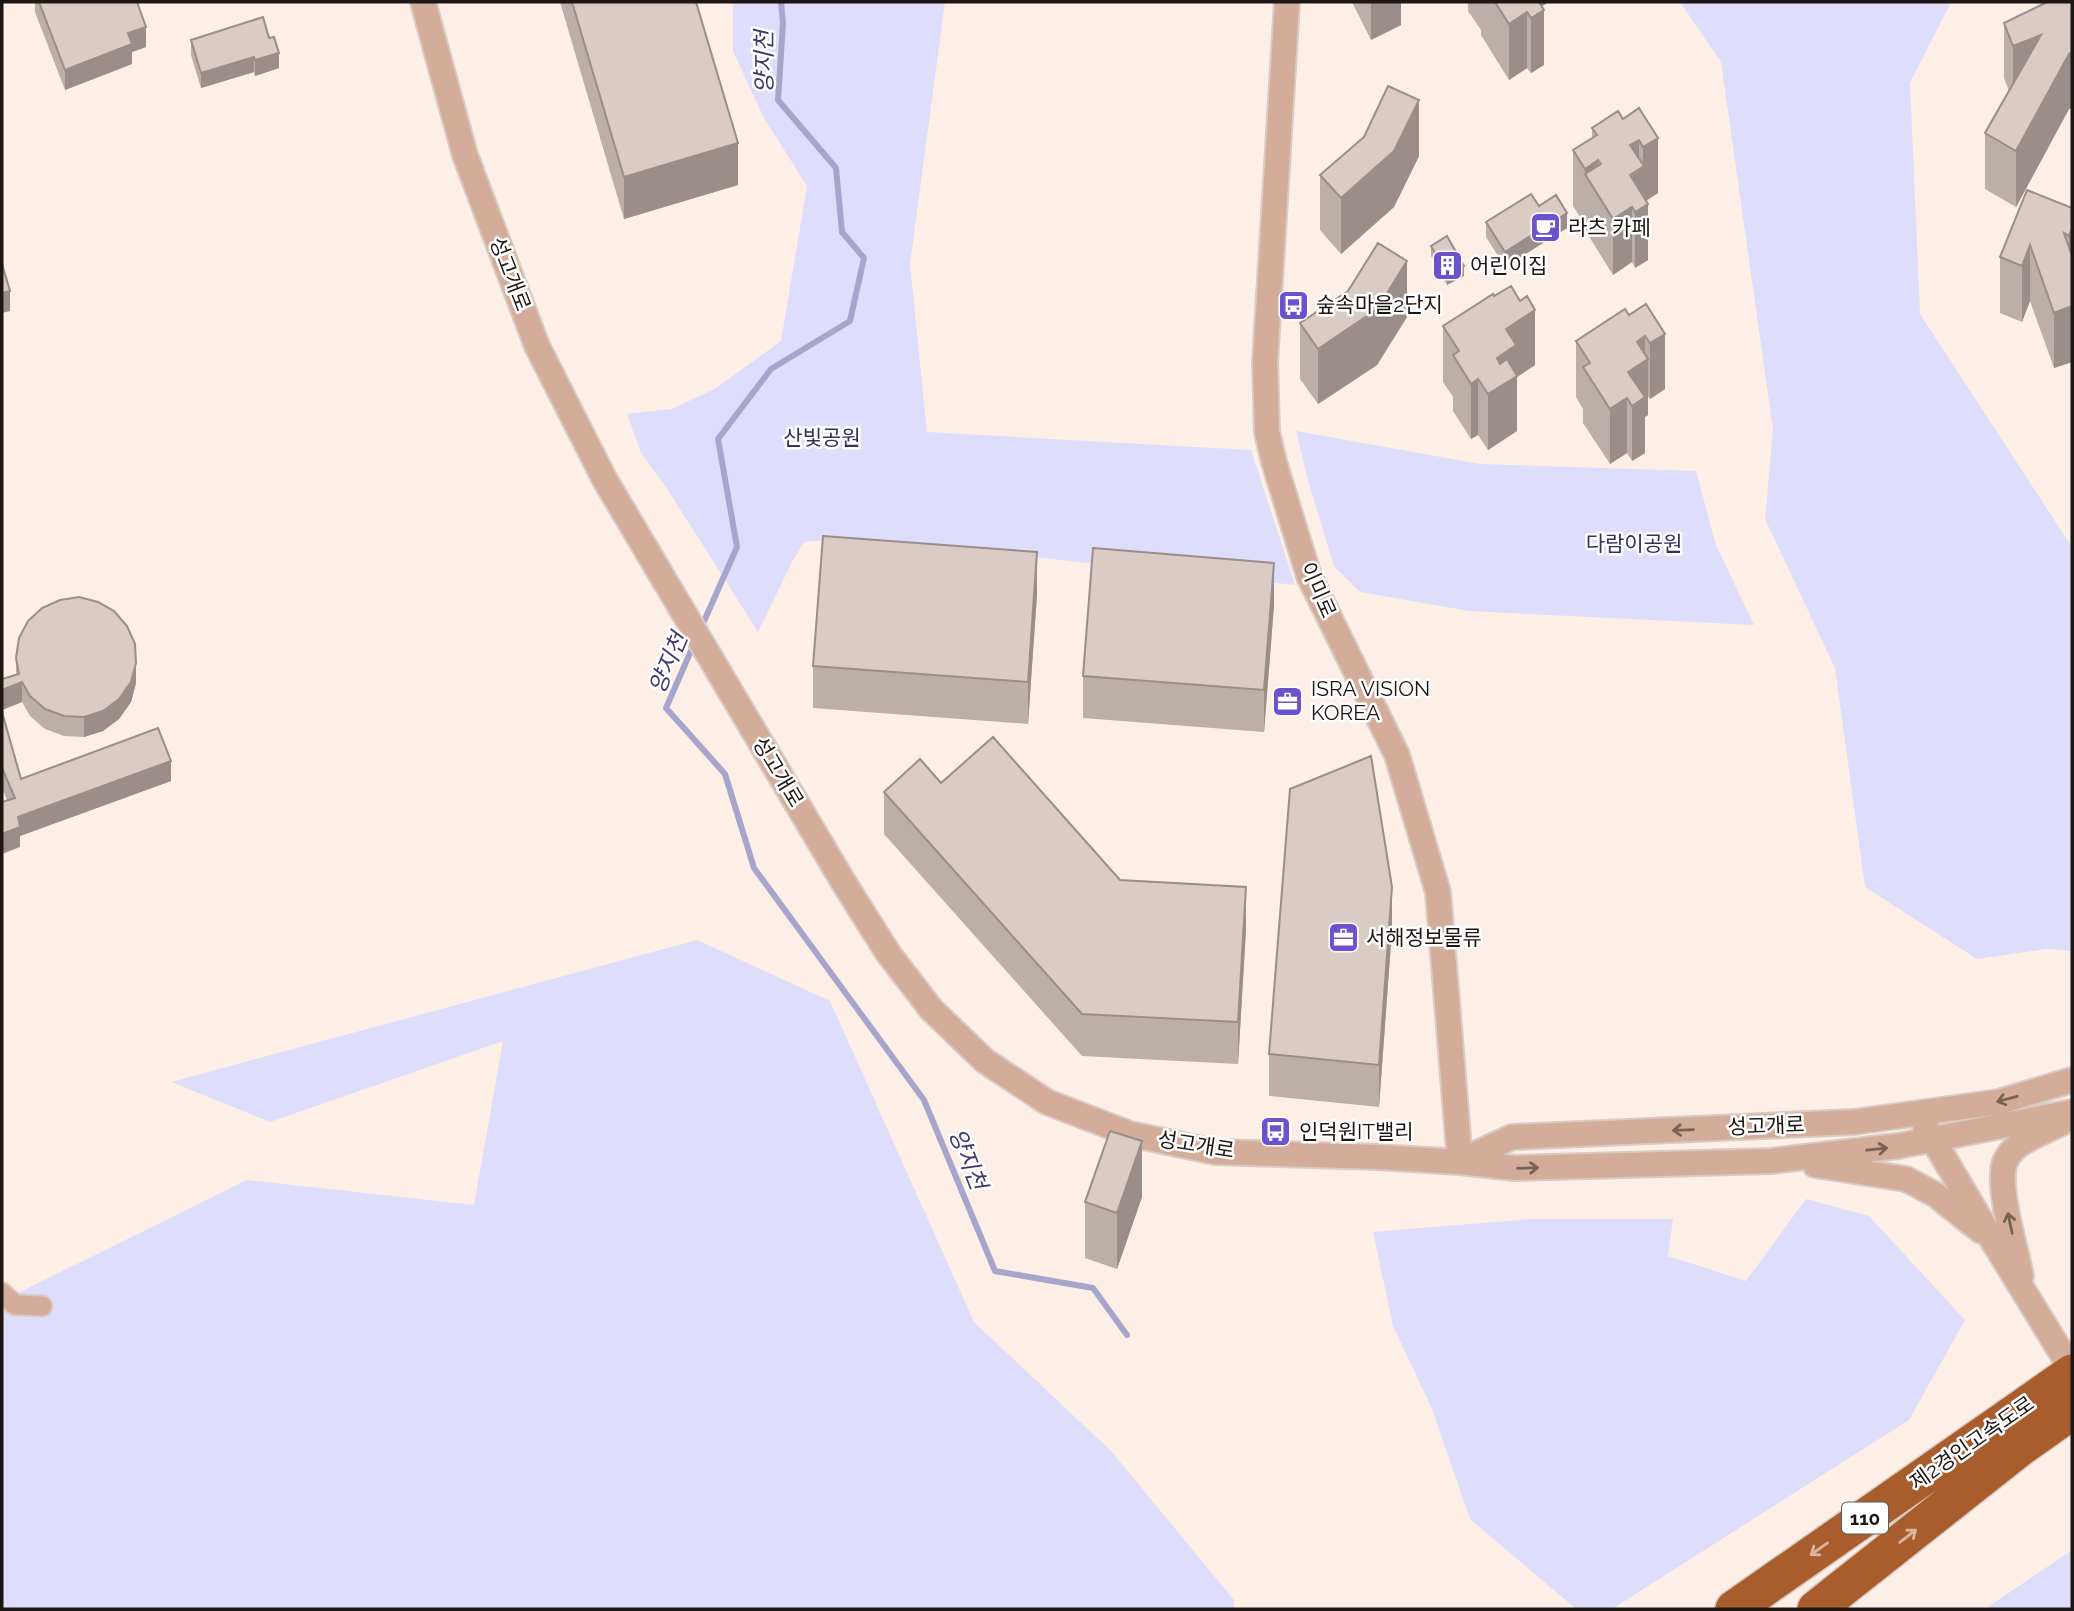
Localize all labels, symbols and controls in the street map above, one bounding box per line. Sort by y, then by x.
water label: 양지천 [750,27,777,94]
cafe icon: 라츠 카페 [1528,211,1562,245]
place label: 라츠 카페 [1568,215,1651,240]
street label: 성고개로 [485,233,536,314]
building icon: 어린이집 [1430,249,1464,283]
place label: 어린이집 [1470,253,1547,278]
bus stop icon: 숲속마을2단지 [1276,288,1310,322]
place label: 숲속마을2단지 [1316,292,1443,317]
park label: 산빛공원 [783,425,861,450]
park label: 다람이공원 [1586,531,1682,556]
street label: 이미로 [1295,558,1342,621]
water label: 양지천 [643,626,693,697]
place label: ISRA VISION KOREA [1311,676,1430,725]
office icon: ISRA VISION KOREA [1271,684,1305,718]
street label: 성고개로 [748,732,809,811]
office icon: 서해정보물류 [1326,921,1360,955]
place label: 서해정보물류 [1366,925,1482,950]
one-way arrow [1996,1093,2019,1106]
street label: 성고개로 [1727,1112,1805,1139]
bus stop icon: 인덕원IT밸리 [1259,1115,1293,1149]
place label: 인덕원IT밸리 [1299,1119,1414,1144]
one-way arrow [1672,1123,1695,1136]
water label: 양지천 [944,1124,994,1196]
street label: 성고개로 [1156,1126,1236,1163]
one-way arrow [1865,1142,1888,1155]
one-way arrow [1516,1161,1539,1174]
one-way arrow [2003,1212,2017,1235]
street label: 제2경인고속도로 [1905,1390,2039,1495]
road number: 110 [1842,1502,1888,1534]
one-way arrow [1898,1529,1917,1544]
one-way arrow [1810,1542,1829,1556]

